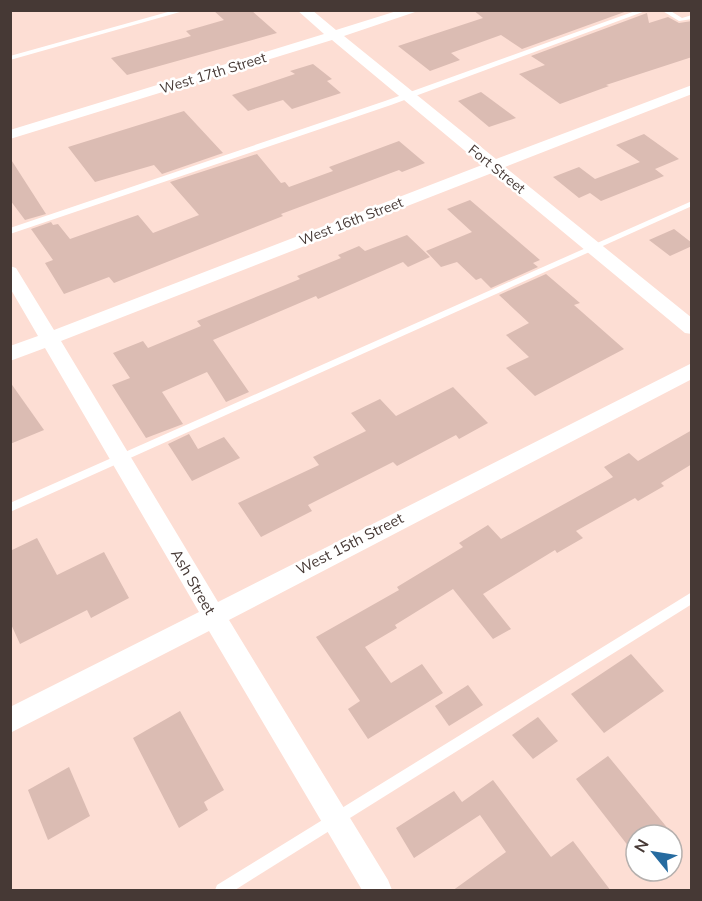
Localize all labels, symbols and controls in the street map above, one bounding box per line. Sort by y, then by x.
street label: West 17th Street [158,48,268,98]
street label: Fort Street [465,141,529,198]
street label: West 16th Street [296,193,406,249]
street label: West 15th Street [293,508,407,579]
street label: Ash Street [167,546,220,618]
north arrow [624,823,684,883]
text: N [629,835,653,856]

